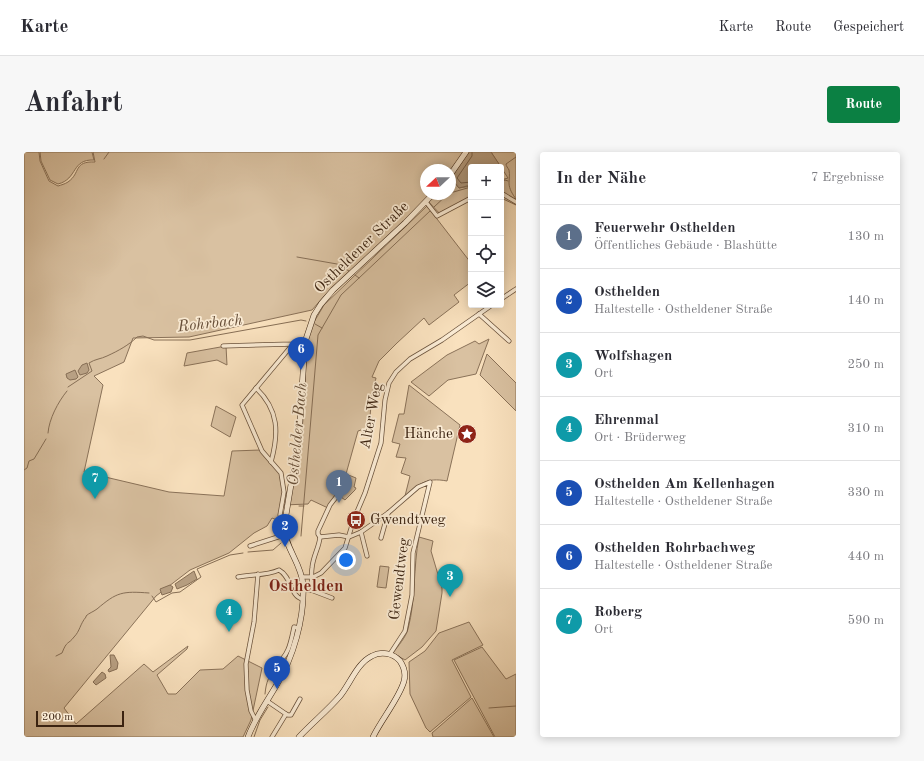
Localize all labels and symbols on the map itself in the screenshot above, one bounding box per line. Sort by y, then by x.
north arrow [420,164,456,200]
street label: Ostheldener Straße [312,199,412,297]
water label: Rohrbach [176,313,243,335]
pin: 6 [288,337,314,370]
street label: Alter Weg [358,381,386,451]
water label: Osthelder Bach [286,382,310,486]
place icon: Hänche [456,423,478,445]
place label: Hänche [404,427,453,442]
pin: 7 [82,466,108,499]
pin: 1 [326,470,352,503]
bus stop icon: Gwendtweg [345,509,367,531]
place label: Gwendtweg [370,513,446,528]
pin: 2 [272,514,298,547]
street label: Gewendtweg [388,537,412,621]
your location [336,550,356,570]
pin: 3 [437,564,463,597]
district label: Osthelden [268,578,344,595]
pin: 4 [216,599,242,632]
pin: 5 [264,656,290,689]
scale bar [36,709,124,728]

